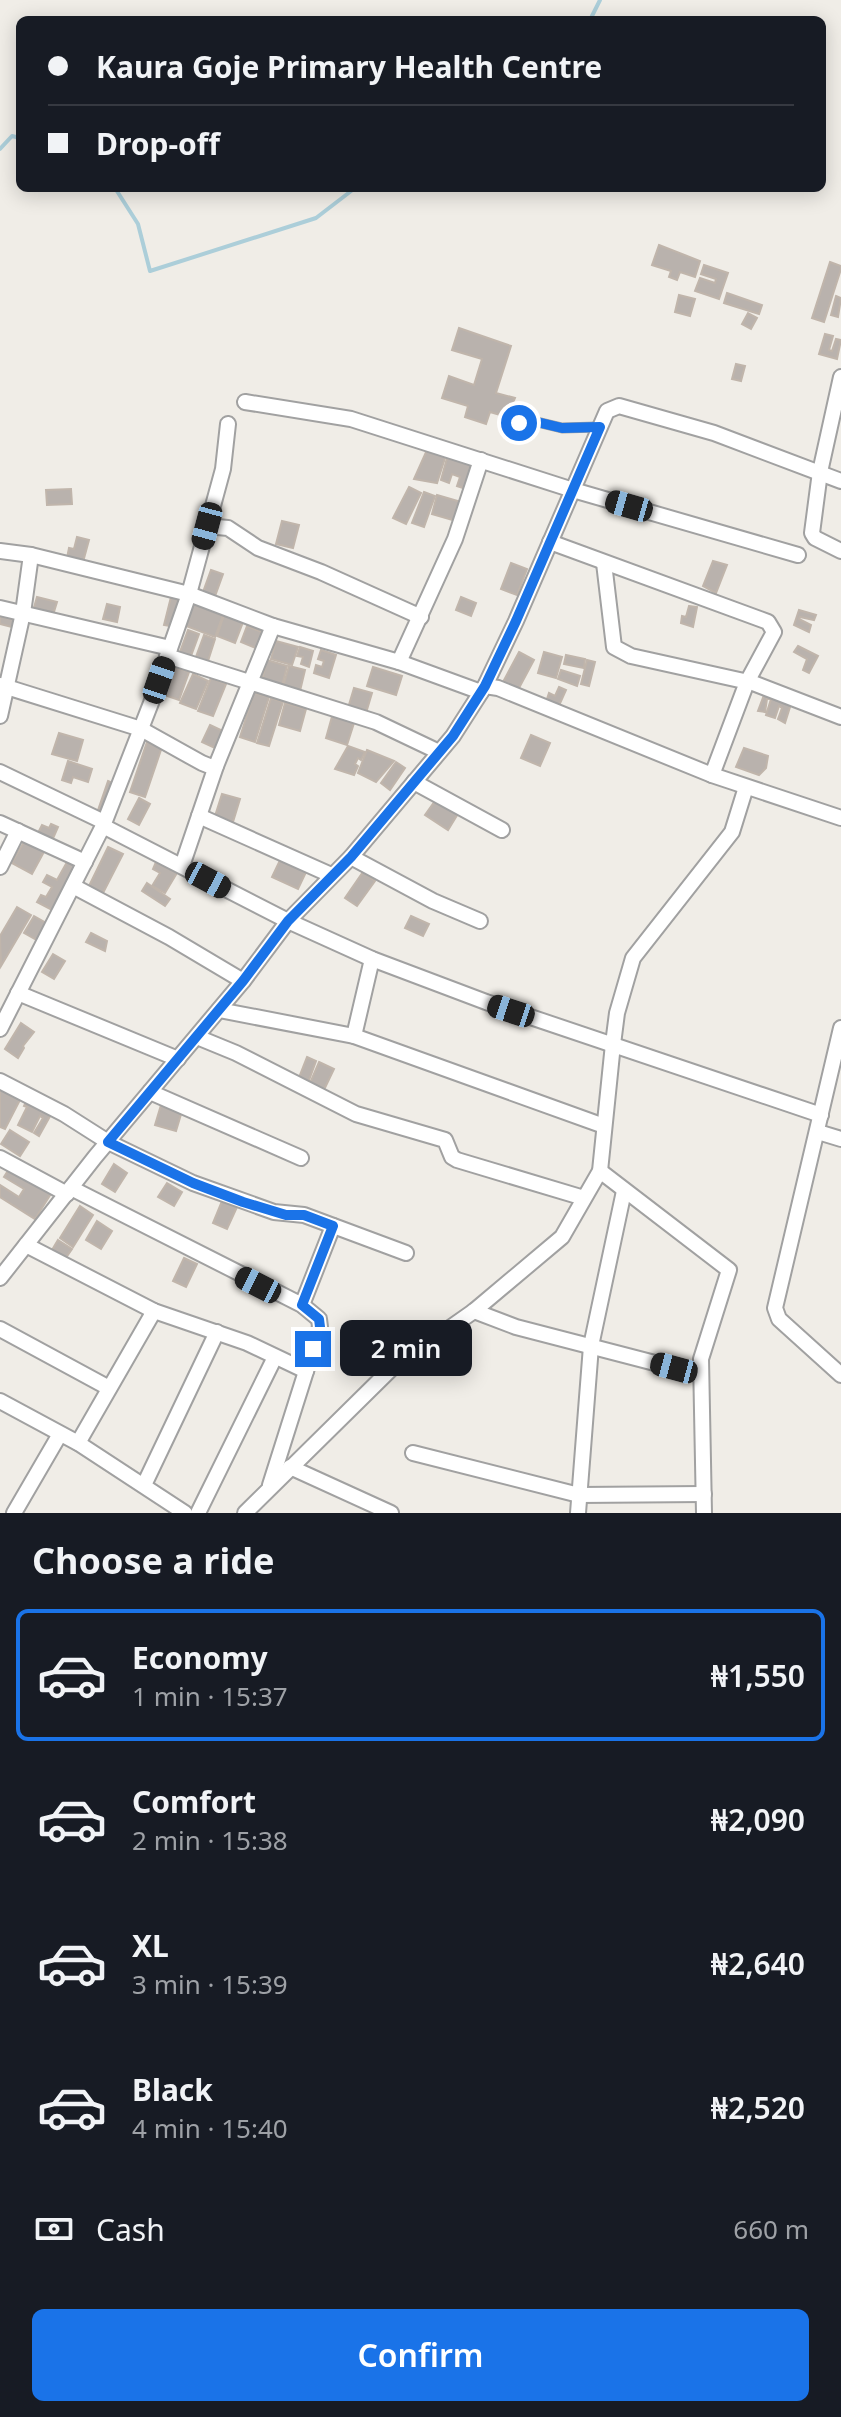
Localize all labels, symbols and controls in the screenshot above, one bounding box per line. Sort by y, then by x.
text: Kaura Goje Primary Health Centre [96,46,602,87]
text: Drop-off [96,123,220,164]
route start [501,405,537,441]
car [603,488,655,524]
car [189,500,225,552]
car [140,653,178,707]
car [181,858,235,902]
car [484,992,538,1030]
car [231,1263,285,1307]
callout: 2 min [341,1321,473,1377]
text: 2 min [371,1330,441,1366]
route end [295,1331,331,1367]
car [648,1350,700,1386]
text: Choose a ride [32,1536,274,1585]
text: Economy [132,1637,268,1678]
icon: car [36,1639,108,1711]
text: ₦1,550 [711,1655,805,1696]
text: 1 min · 15:37 [132,1678,288,1714]
text: Comfort [132,1781,256,1822]
icon: car [36,1783,108,1855]
text: ₦2,090 [711,1799,805,1840]
text: 2 min · 15:38 [132,1822,288,1858]
text: XL [132,1925,169,1966]
icon: car [36,1927,108,1999]
text: ₦2,640 [711,1943,805,1984]
text: 3 min · 15:39 [132,1966,288,2002]
text: Black [132,2069,213,2110]
icon: car [36,2071,108,2143]
text: ₦2,520 [711,2087,805,2128]
text: 4 min · 15:40 [132,2110,288,2146]
icon: cash [32,2207,76,2251]
text: Cash [96,2209,165,2250]
text: 660 m [733,2211,809,2247]
button: Confirm [32,2309,809,2401]

